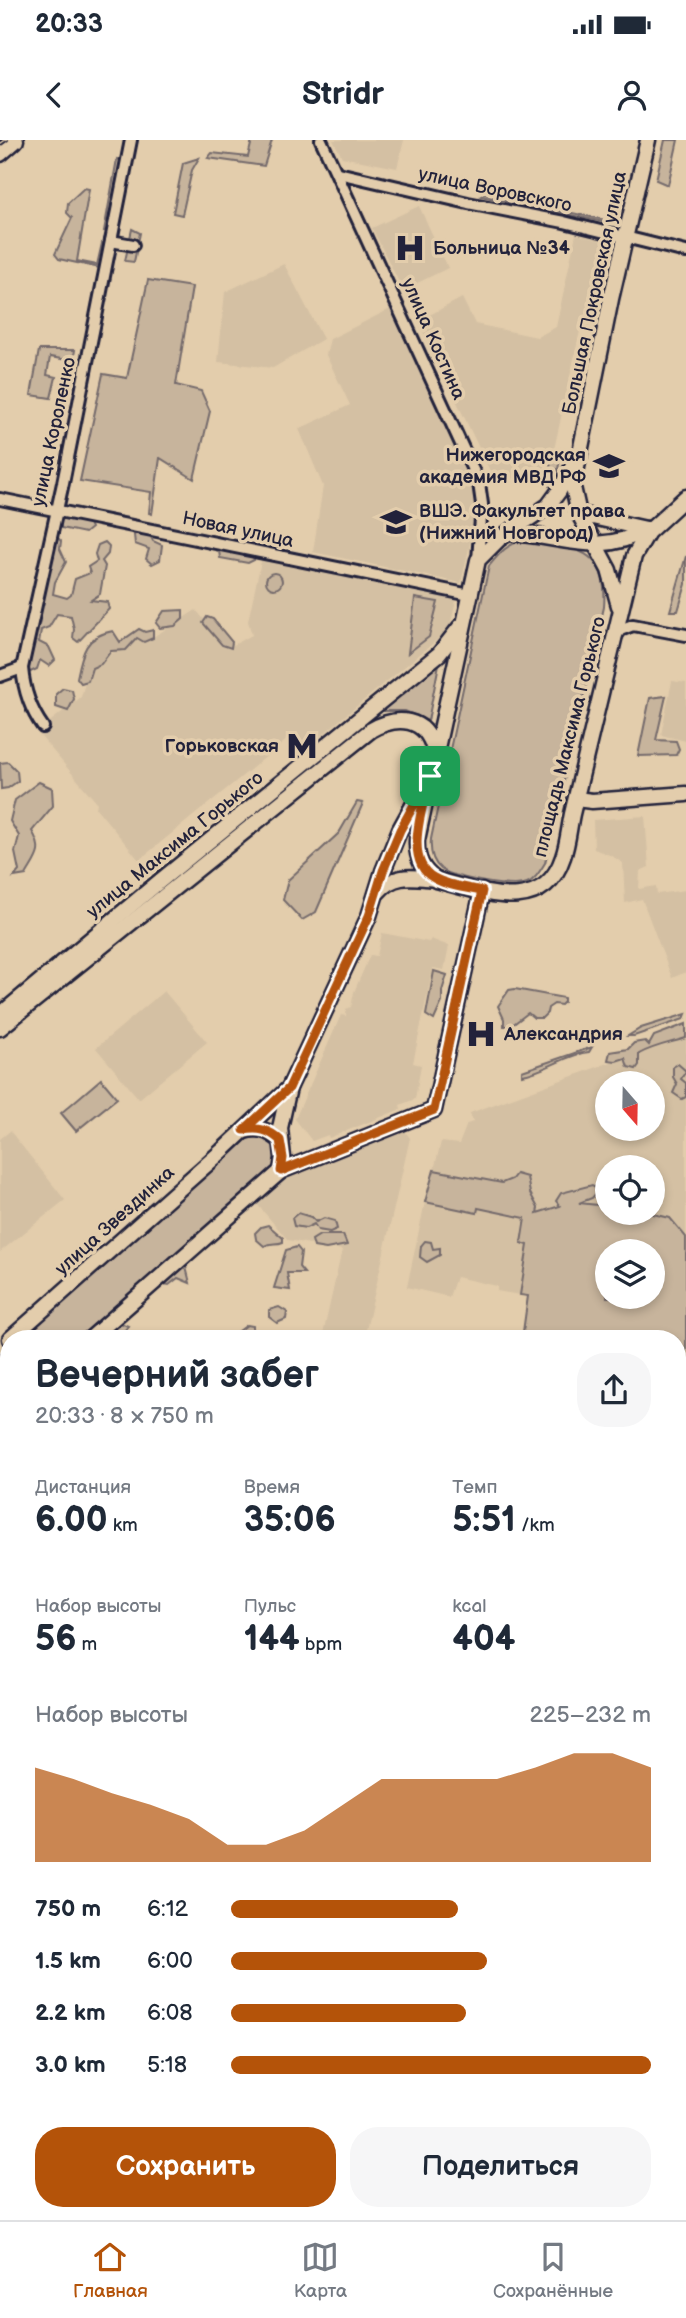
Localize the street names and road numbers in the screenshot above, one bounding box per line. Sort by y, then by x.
street label: улица Воровского [416,163,574,217]
street label: Большая Покровская улица [558,169,632,417]
street label: улица Костина [396,275,470,403]
street label: улица Короленко [27,355,81,509]
street label: Новая улица [180,507,296,553]
street label: площадь Максима Горького [529,614,611,860]
street label: улица Максима Горького [82,767,268,923]
street label: улица Звездинка [51,1161,179,1281]

